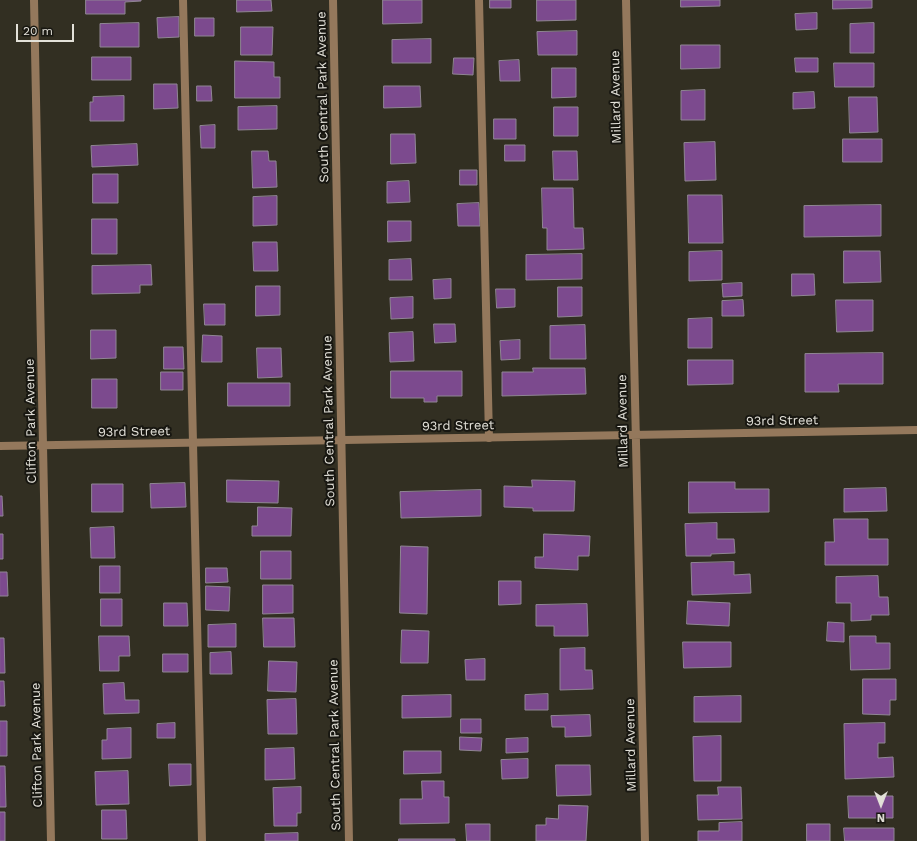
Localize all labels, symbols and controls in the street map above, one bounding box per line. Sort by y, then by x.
street label: South Central Park Avenue [314,11,332,183]
scale bar [18,16,76,42]
text: 20 m [23,24,53,38]
street label: Millard Avenue [607,50,625,144]
street label: South Central Park Avenue [320,335,338,507]
street label: Clifton Park Avenue [22,358,40,484]
street label: Millard Avenue [614,374,632,468]
street label: 93rd Street [746,413,818,429]
street label: 93rd Street [422,418,494,434]
street label: 93rd Street [98,424,170,440]
street label: South Central Park Avenue [326,659,344,831]
street label: Clifton Park Avenue [28,682,46,808]
street label: Millard Avenue [622,698,640,792]
north arrow [861,785,901,825]
text: N [877,811,885,824]

